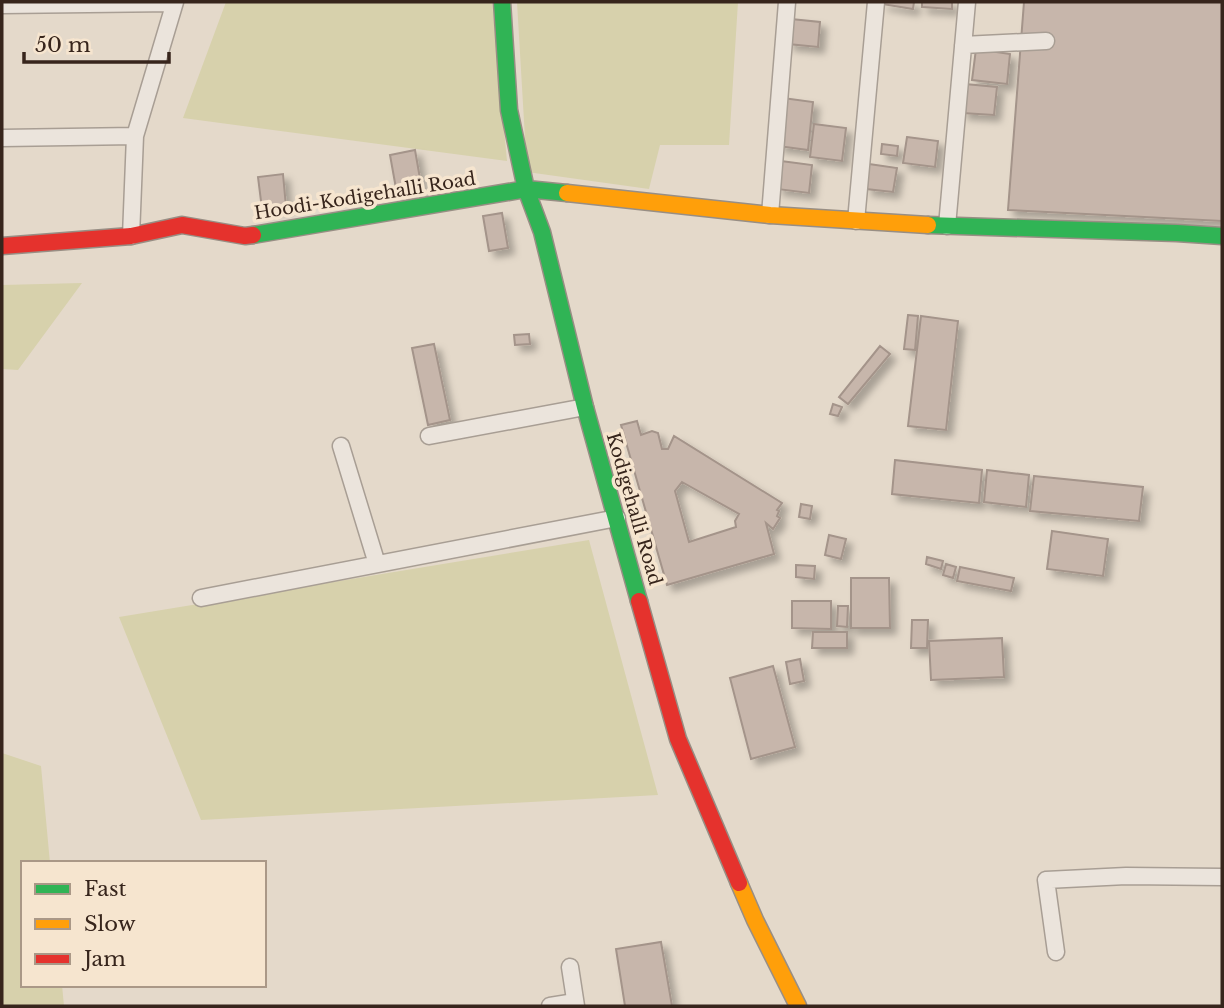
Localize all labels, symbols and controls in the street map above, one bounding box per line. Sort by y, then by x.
scale bar [24,21,170,65]
text: 50 m [35,32,91,58]
street label: Hoodi-Kodigehalli Road [253,168,477,224]
street label: Kodigehalli Road [602,430,666,588]
legend [21,861,266,987]
text: Fast [84,876,126,902]
text: Slow [84,911,136,937]
text: Jam [81,946,126,972]

